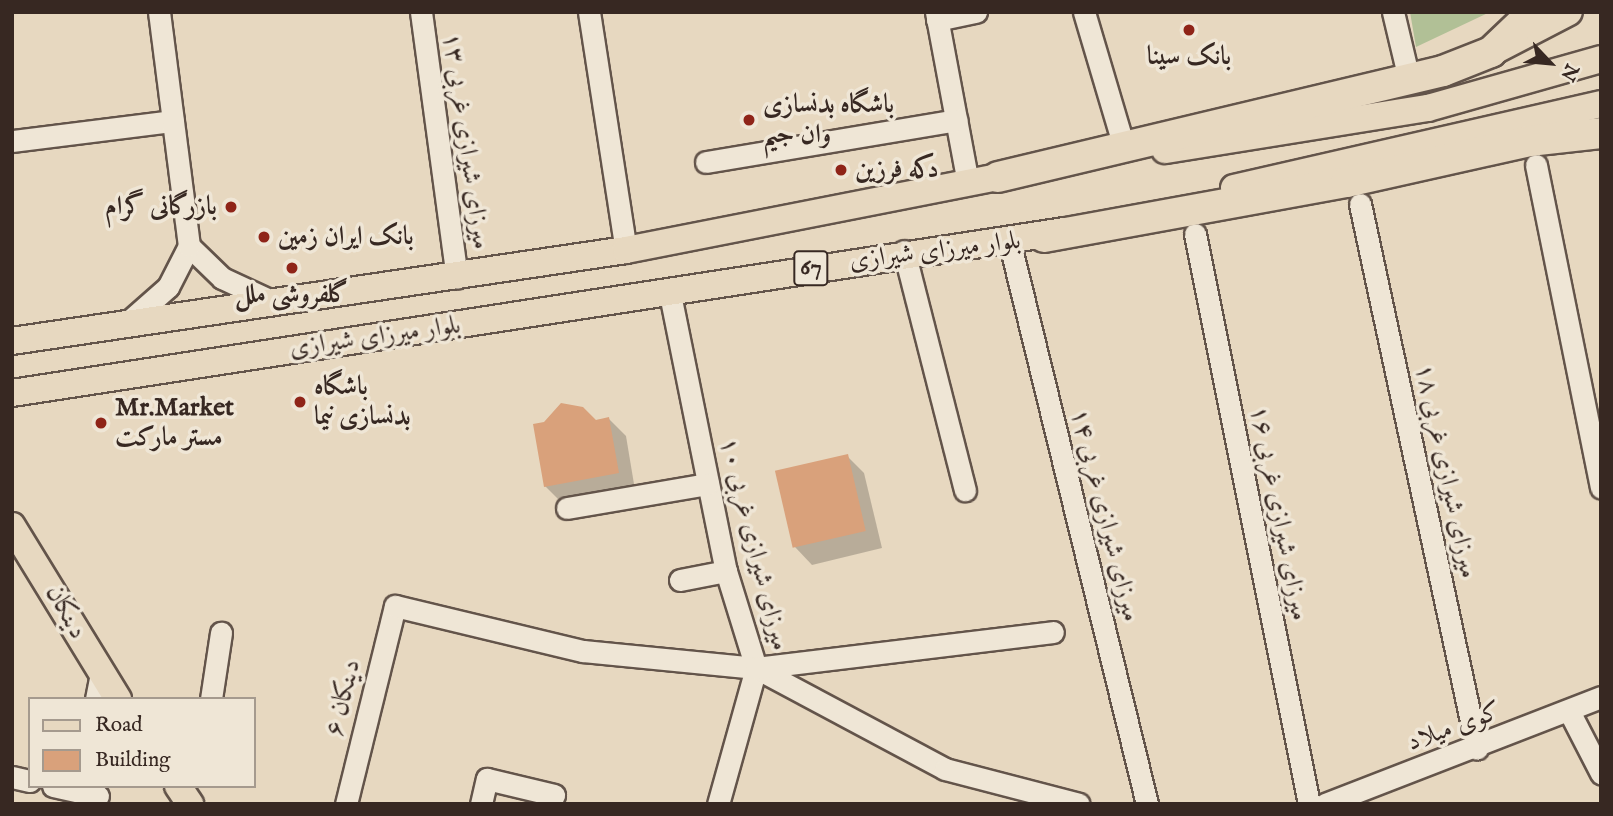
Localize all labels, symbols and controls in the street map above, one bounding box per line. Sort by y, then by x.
marker: بانک سینا [1181,22,1197,38]
north arrow [1515,28,1585,98]
street label: ۱۳ میرزای شیرازی غربی [435,31,497,251]
place label: بانک سینا [1147,41,1231,73]
text: N [1554,60,1583,85]
place label: باشگاه بدنسازی وان جیم [763,89,894,150]
marker: باشگاه بدنسازی وان جیم [741,112,757,128]
place label: دکه فرزین [855,154,939,186]
marker: دکه فرزین [833,162,849,178]
place label: بازرگانی گرام [105,191,217,223]
marker: بازرگانی گرام [223,199,239,215]
place label: بانک ایران زمین [278,221,414,253]
street label: بلوار میرزای شیرازی [848,225,1022,277]
marker: بانک ایران زمین [256,229,272,245]
road number: 67 [792,247,830,288]
marker: گلفروشی ملل [284,260,300,276]
place label: گلفروشی ملل [235,279,349,311]
street label: بلوار میرزای شیرازی [287,310,463,364]
street label: ۱۸ میرزای شیرازی غربی [1408,361,1484,581]
place label: باشگاه بدنسازی نیما [314,371,411,432]
place label: Mr.Market مستر مارکت [115,392,234,453]
marker: باشگاه بدنسازی نیما [292,394,308,410]
street label: ۱۶ میرزای شیرازی غربی [1243,403,1315,623]
street label: ۱۴ میرزای شیرازی غربی [1063,405,1147,625]
marker: Mr.Market مستر مارکت [93,415,109,431]
street label: ۱۰ میرزای شیرازی غربی [712,434,796,654]
street label: دینکان [38,579,94,645]
street label: دینکان ۶ [318,656,368,740]
street label: کوی میلاد [1403,696,1505,758]
legend [28,697,256,788]
text: Road [95,712,142,739]
text: Building [95,747,170,774]

